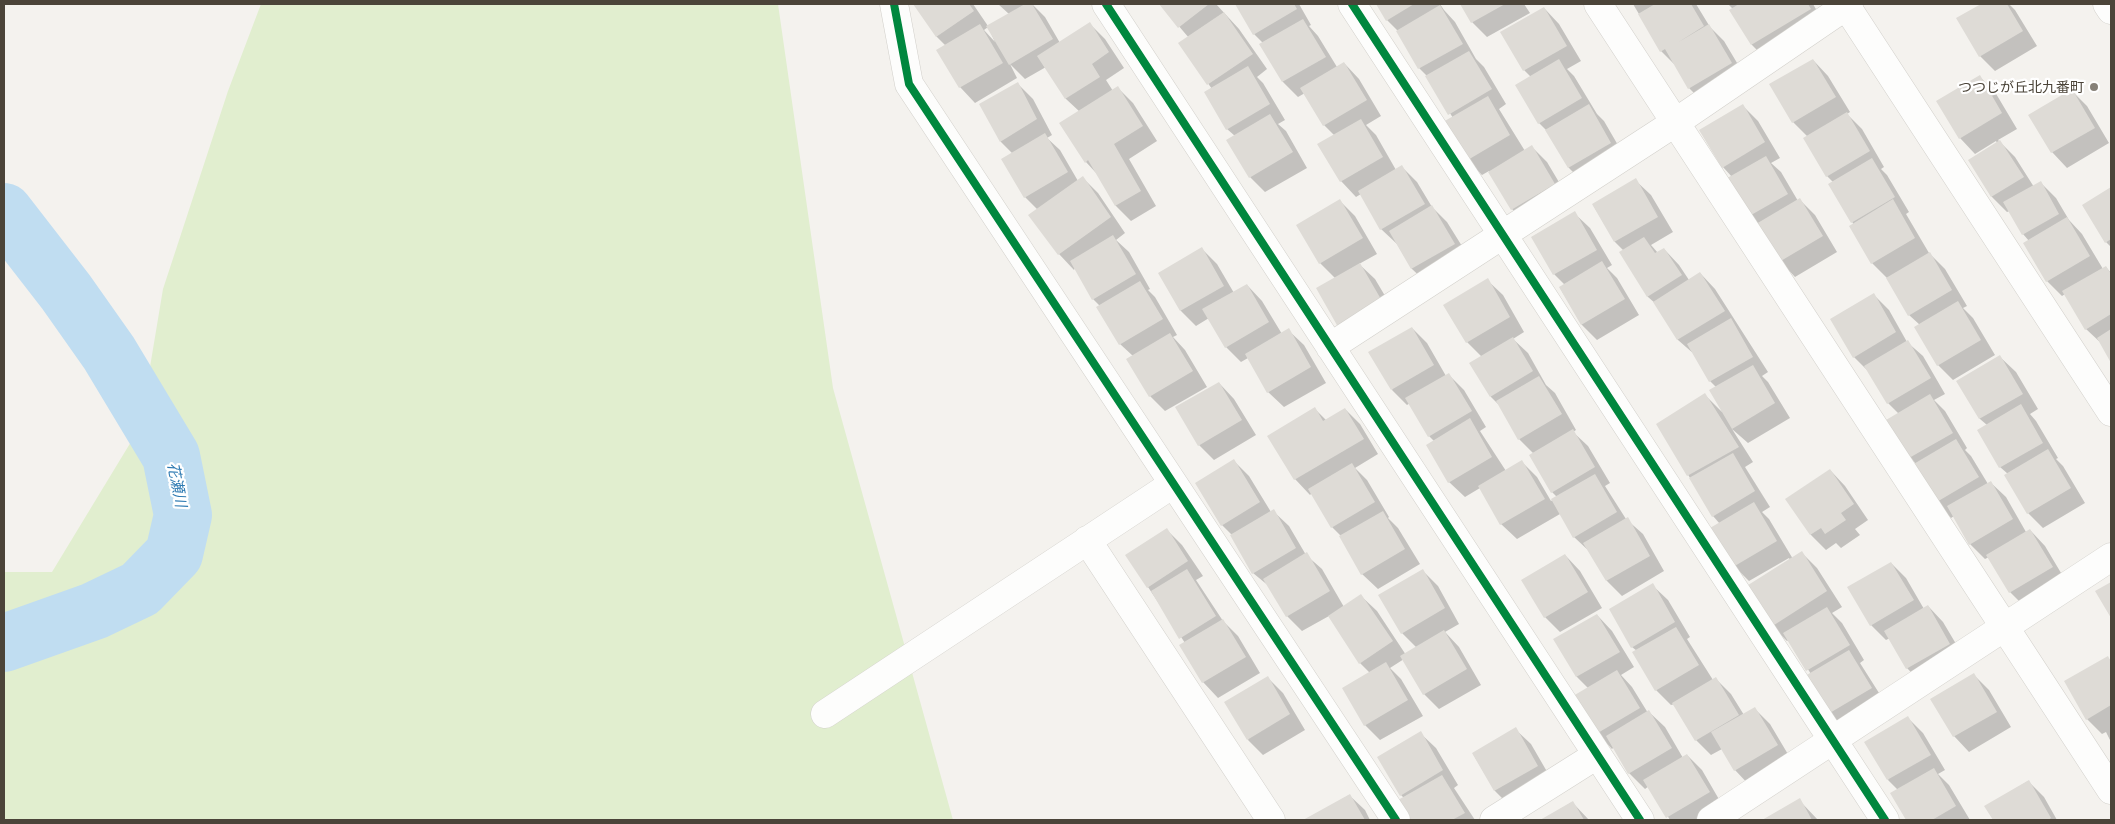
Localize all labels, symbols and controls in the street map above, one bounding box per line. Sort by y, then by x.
place label: つつじが丘北九番町 [1958,79,2084,95]
marker: つつじが丘北九番町 [2088,81,2100,93]
water label: 花瀬川 [164,461,190,509]

